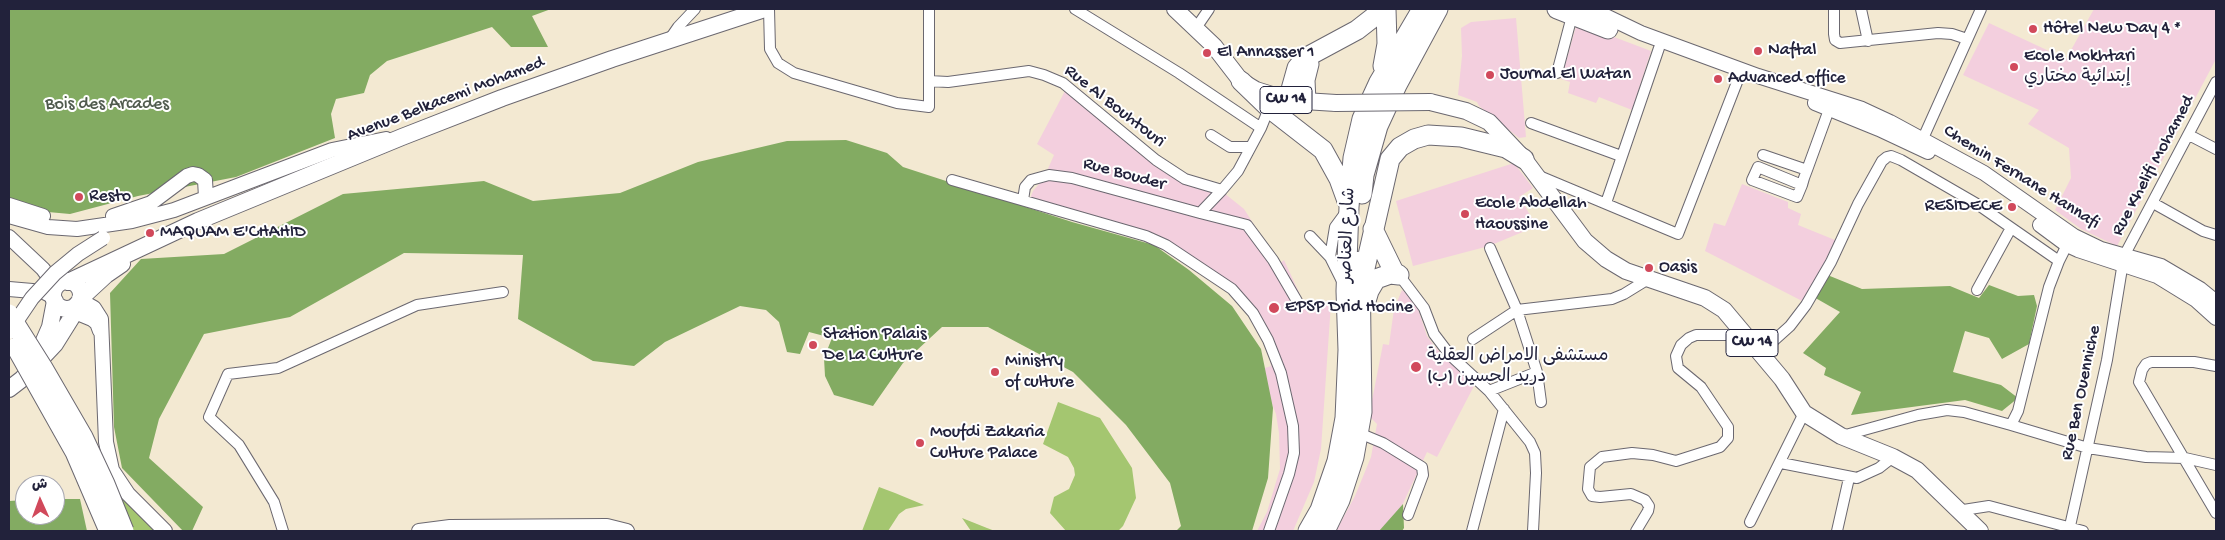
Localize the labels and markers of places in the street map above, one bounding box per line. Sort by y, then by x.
place label: Hôtel New Day 4 * [2043,18,2181,40]
marker: Hôtel New Day 4 * [2027,23,2039,35]
place label: Naftal [1768,40,1817,62]
place label: El Annasser 1 [1217,42,1315,64]
marker: Naftal [1752,45,1764,57]
place label: Ecole Mokhtari إبتدائية مختاري [2024,46,2135,88]
marker: El Annasser 1 [1201,47,1213,59]
marker: Ecole Mokhtari إبتدائية مختاري [2008,61,2020,73]
place label: Journal El Watan [1500,64,1631,86]
place label: Advanced office [1728,68,1846,90]
marker: Journal El Watan [1484,69,1496,81]
marker: Advanced office [1712,73,1724,85]
place label: Resto [89,186,131,208]
marker: Resto [73,191,85,203]
place label: Ecole Abdellah Haoussine [1475,193,1587,235]
place label: RESIDECE [1925,196,2002,218]
marker: RESIDECE [2006,201,2018,213]
marker: Ecole Abdellah Haoussine [1459,208,1471,220]
place label: MAQUAM E'CHAHID [160,222,306,244]
marker: MAQUAM E'CHAHID [144,227,156,239]
place label: Oasis [1659,257,1697,279]
marker: Oasis [1643,262,1655,274]
place label: EPSP Drid Hocine [1285,297,1413,319]
marker: EPSP Drid Hocine [1267,301,1281,315]
place label: Station Palais De La Culture [823,324,927,366]
marker: Station Palais De La Culture [807,339,819,351]
place label: مستشفى الامراض العقلية دريد الحسين (ب) [1427,346,1608,388]
place label: Ministry of culture [1005,351,1074,394]
marker: مستشفى الامراض العقلية دريد الحسين (ب) [1409,360,1423,374]
marker: Ministry of culture [989,366,1001,378]
place label: Moufdi Zakaria Culture Palace [930,422,1044,464]
marker: Moufdi Zakaria Culture Palace [914,437,926,449]

